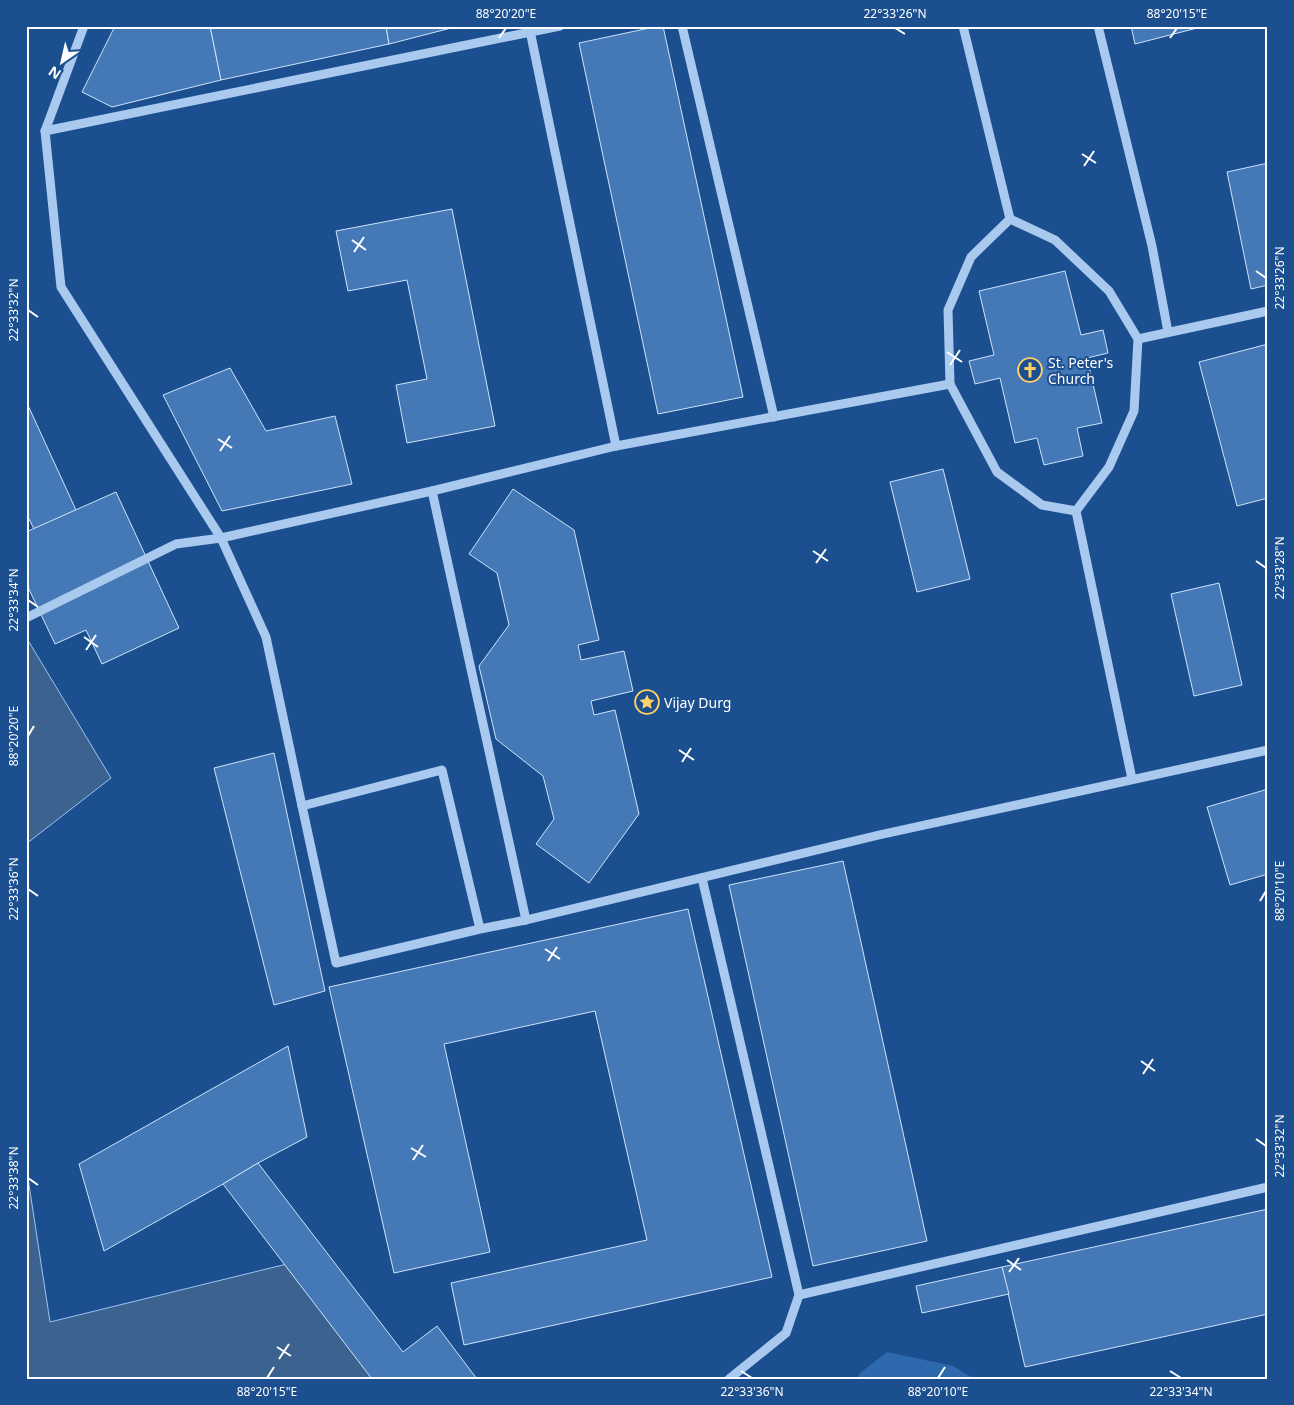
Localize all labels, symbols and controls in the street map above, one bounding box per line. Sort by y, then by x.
text: 88°20'20"E [476,5,536,22]
text: 22°33'26"N [863,5,927,22]
text: 88°20'15"E [1147,5,1207,22]
north arrow [38,38,88,88]
text: N [44,62,64,84]
text: 22°33'26"N [1271,246,1288,310]
text: 22°33'32"N [5,278,22,342]
place label: St. Peter's Church [1048,353,1114,388]
church icon: St. Peter's Church [1017,357,1043,383]
text: 22°33'28"N [1271,536,1288,600]
text: 22°33'34"N [5,568,22,632]
place icon: Vijay Durg [634,689,660,715]
place label: Vijay Durg [664,693,731,712]
text: 88°20'20"E [5,706,22,766]
text: 22°33'36"N [5,857,22,921]
text: 88°20'10"E [1271,861,1288,921]
text: 22°33'32"N [1271,1114,1288,1178]
text: 22°33'38"N [5,1146,22,1210]
text: 88°20'15"E [237,1383,297,1400]
text: 22°33'36"N [720,1383,784,1400]
text: 88°20'10"E [908,1383,968,1400]
text: 22°33'34"N [1149,1383,1213,1400]

